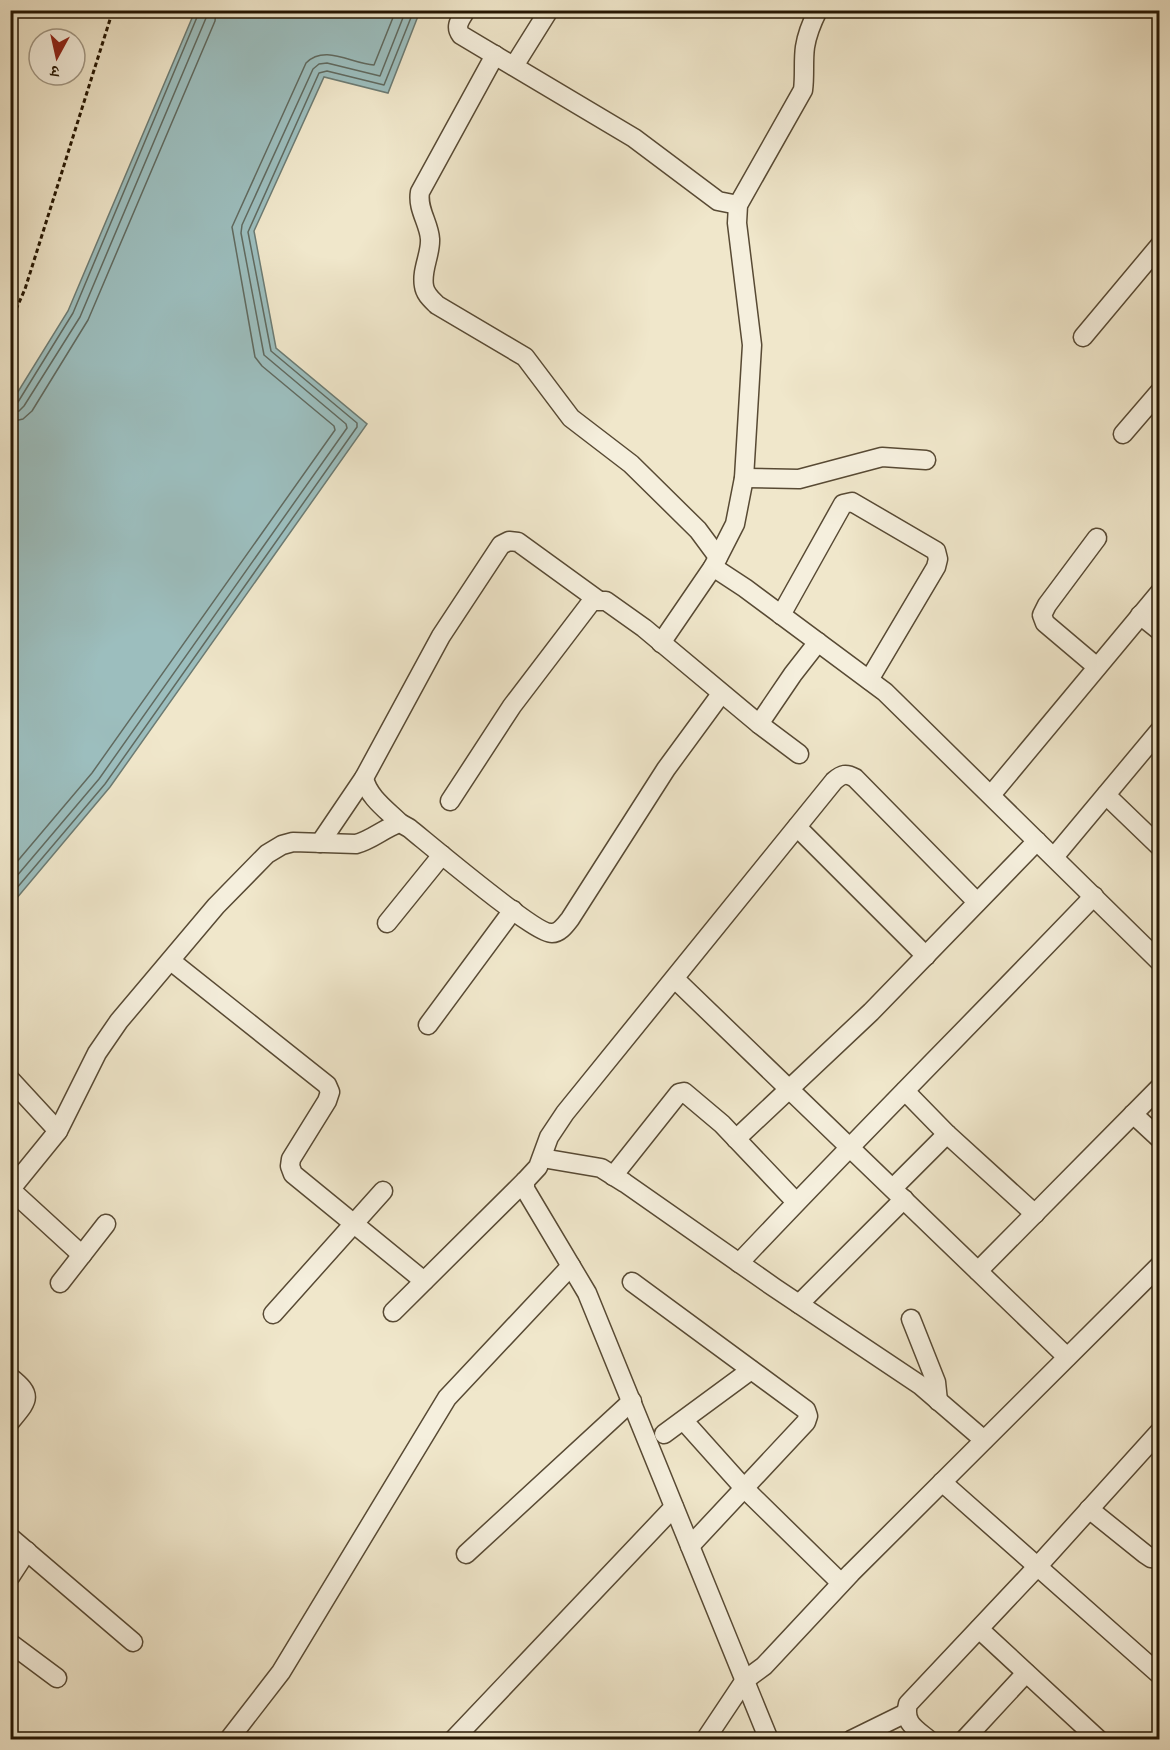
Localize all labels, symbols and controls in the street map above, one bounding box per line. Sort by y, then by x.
north arrow [27,27,87,87]
text: उ [48,59,62,82]

